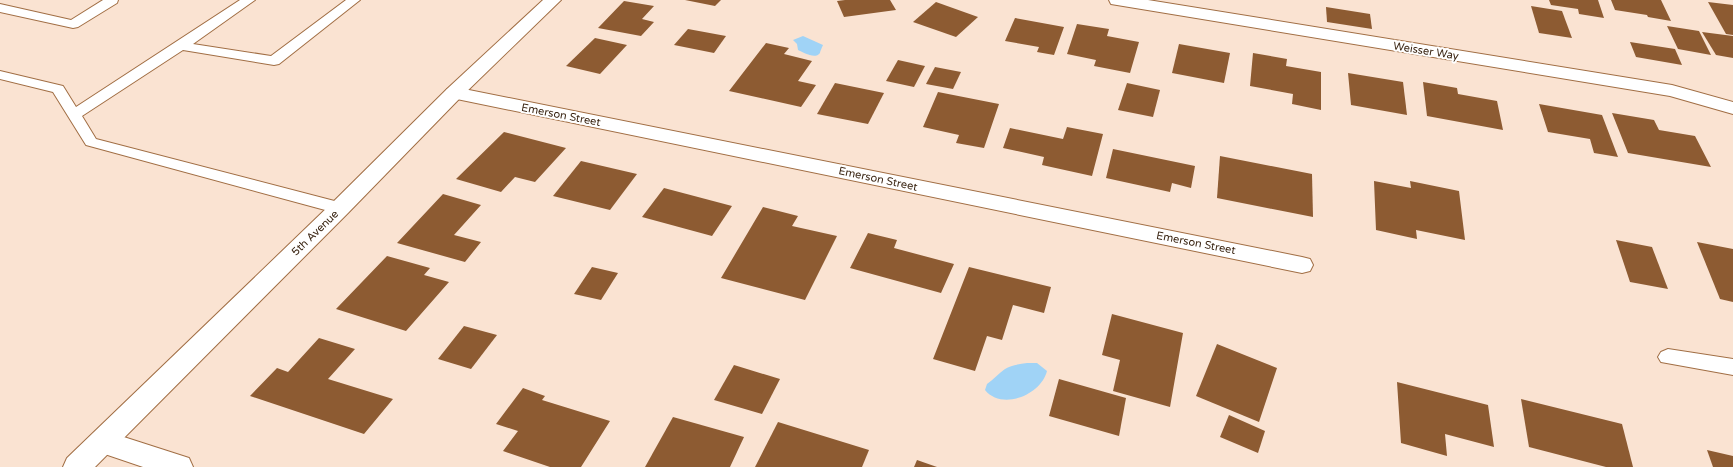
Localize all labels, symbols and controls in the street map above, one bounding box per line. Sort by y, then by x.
street label: Weisser Way [1392,39,1460,63]
street label: Emerson Street [520,101,602,129]
street label: Emerson Street [837,164,919,194]
street label: 5th Avenue [289,207,341,259]
street label: Emerson Street [1155,229,1237,257]

